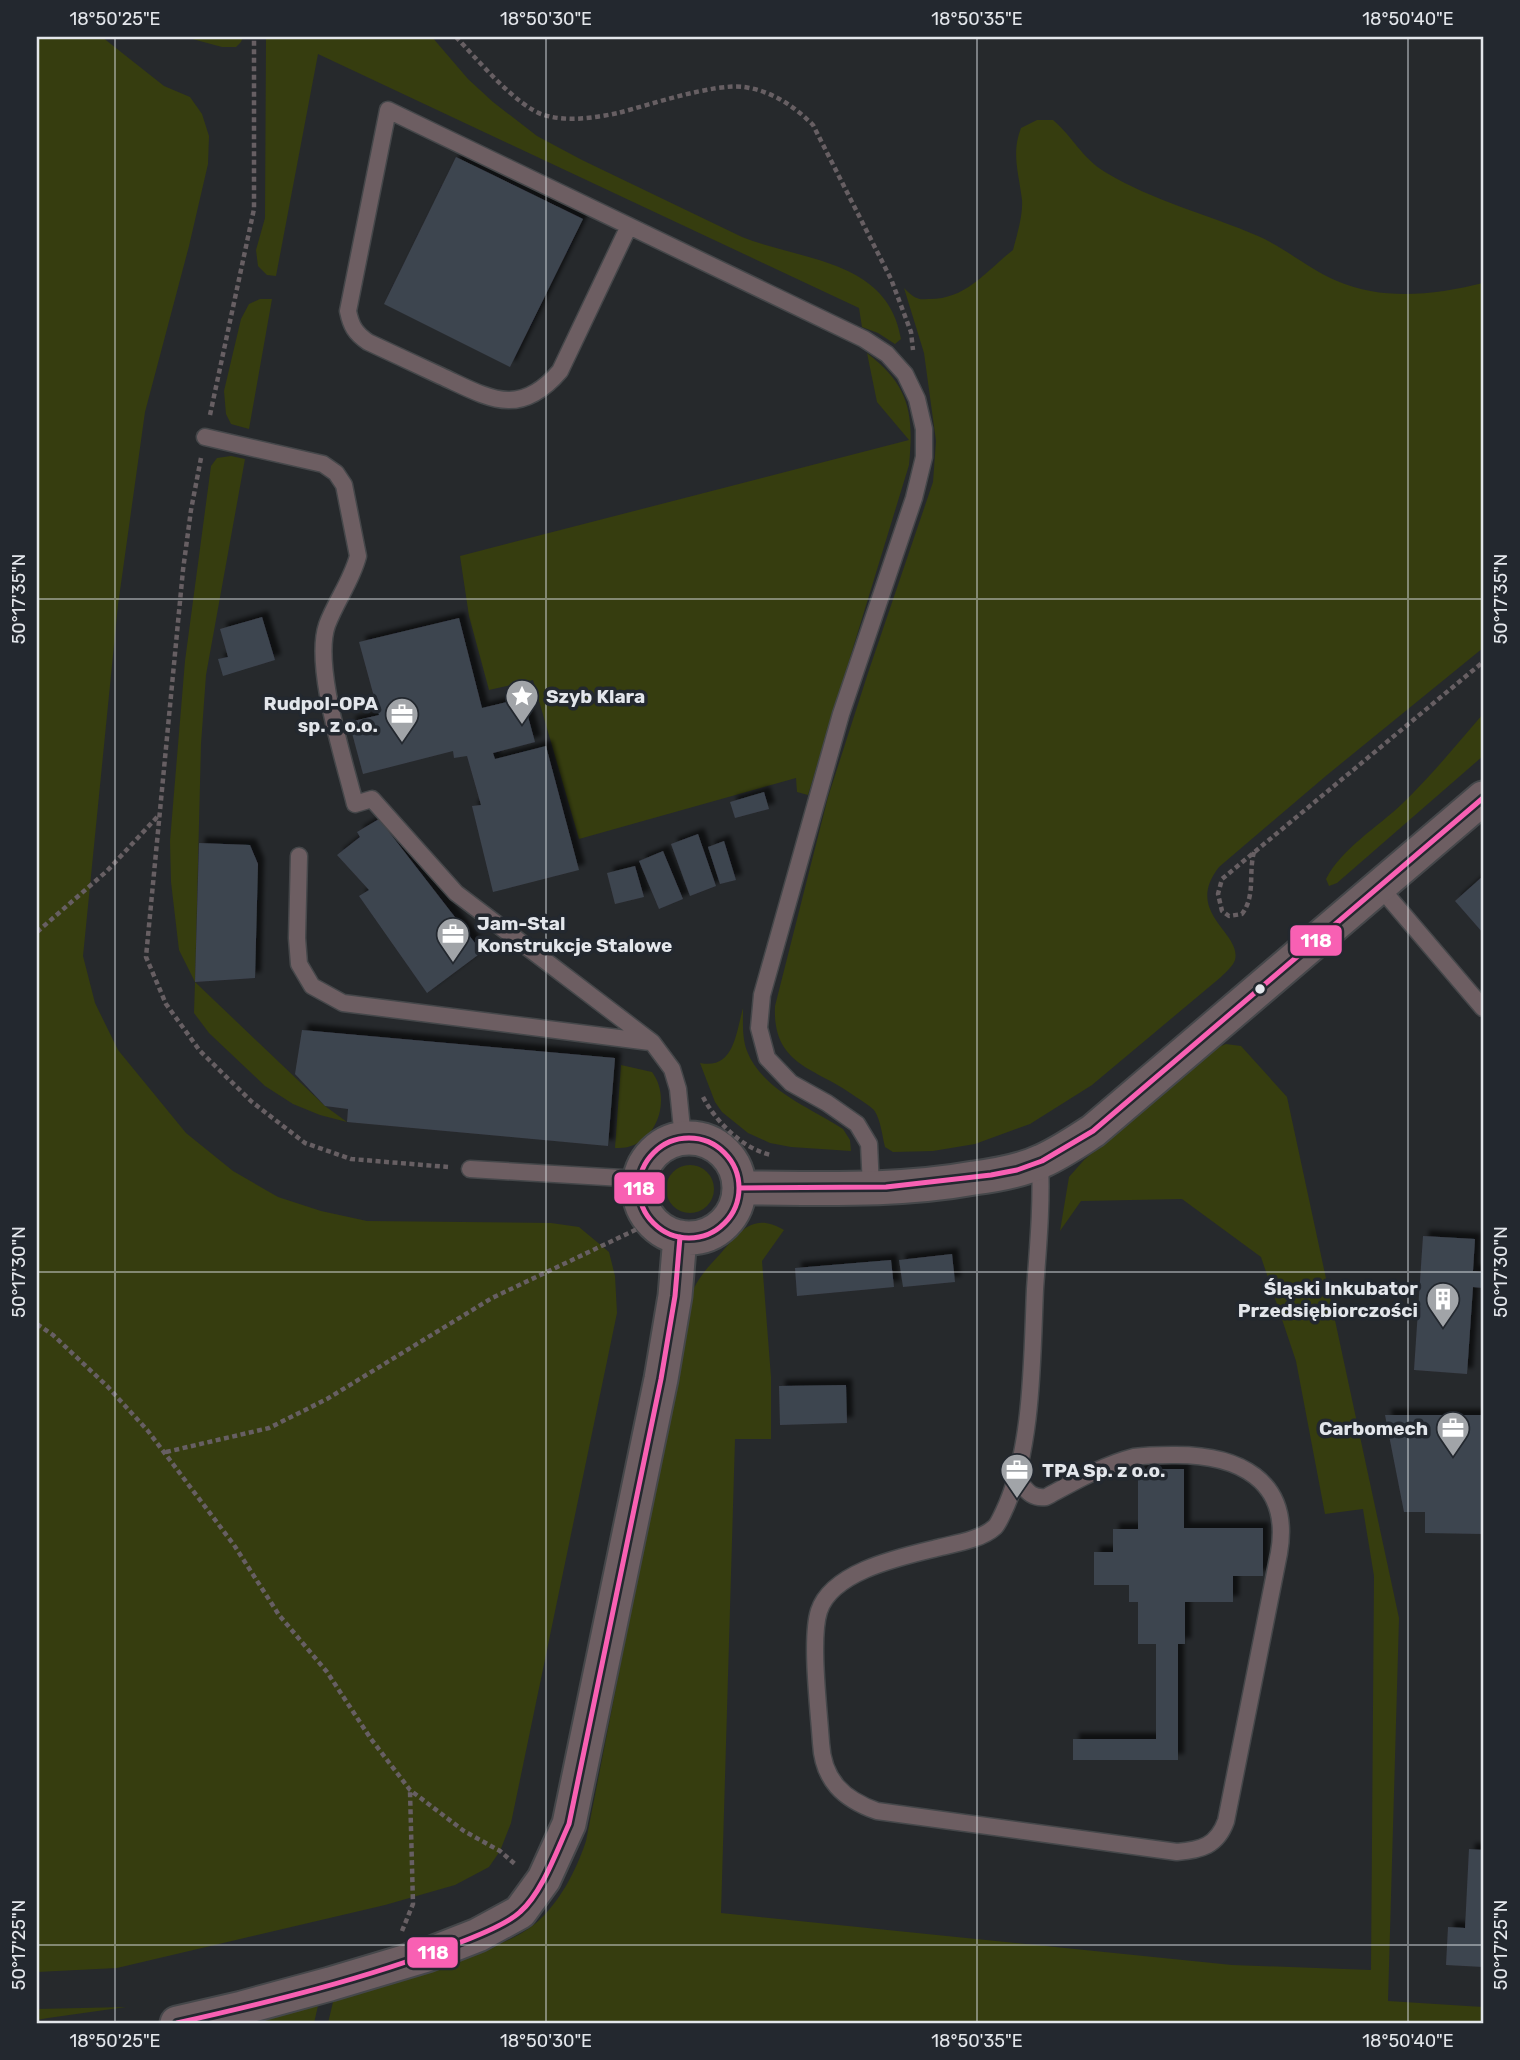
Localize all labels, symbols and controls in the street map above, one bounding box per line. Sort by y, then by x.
text: 18°50'25"E [69,8,161,30]
text: 18°50'30"E [500,8,592,30]
text: 18°50'35"E [931,8,1023,30]
text: 18°50'40"E [1362,8,1454,30]
text: 50°17'35"N [8,554,30,644]
text: 50°17'35"N [1490,554,1512,644]
place icon: Szyb Klara [503,677,541,726]
place label: Szyb Klara [546,685,645,708]
place label: Rudpol-OPA sp. z o.o. [264,692,378,737]
office icon: Rudpol-OPA sp. z o.o. [383,695,421,744]
place label: Jam-Stal Konstrukcje Stalowe [477,912,672,957]
office icon: Jam-Stal Konstrukcje Stalowe [434,915,472,964]
line badge: 118 [1289,924,1343,957]
text: 118 [1300,929,1332,952]
unlabelled marker [1253,982,1267,996]
line badge: 118 [613,1171,666,1205]
text: 118 [623,1177,655,1200]
text: 50°17'30"N [8,1226,30,1318]
text: 50°17'30"N [1490,1226,1512,1318]
place label: Śląski Inkubator Przedsiębiorczości [1238,1277,1418,1322]
building icon: Śląski Inkubator Przedsiębiorczości [1424,1280,1462,1329]
office icon: Carbomech [1434,1409,1472,1458]
place label: Carbomech [1319,1417,1428,1440]
office icon: TPA Sp. z o.o. [998,1451,1036,1500]
place label: TPA Sp. z o.o. [1042,1459,1165,1482]
text: 50°17'25"N [8,1900,30,1990]
text: 50°17'25"N [1490,1900,1512,1990]
line badge: 118 [406,1936,459,1969]
text: 118 [417,1941,449,1964]
text: 18°50'25"E [69,2030,161,2052]
text: 18°50'30"E [500,2030,592,2052]
text: 18°50'35"E [931,2030,1023,2052]
text: 18°50'40"E [1362,2030,1454,2052]

